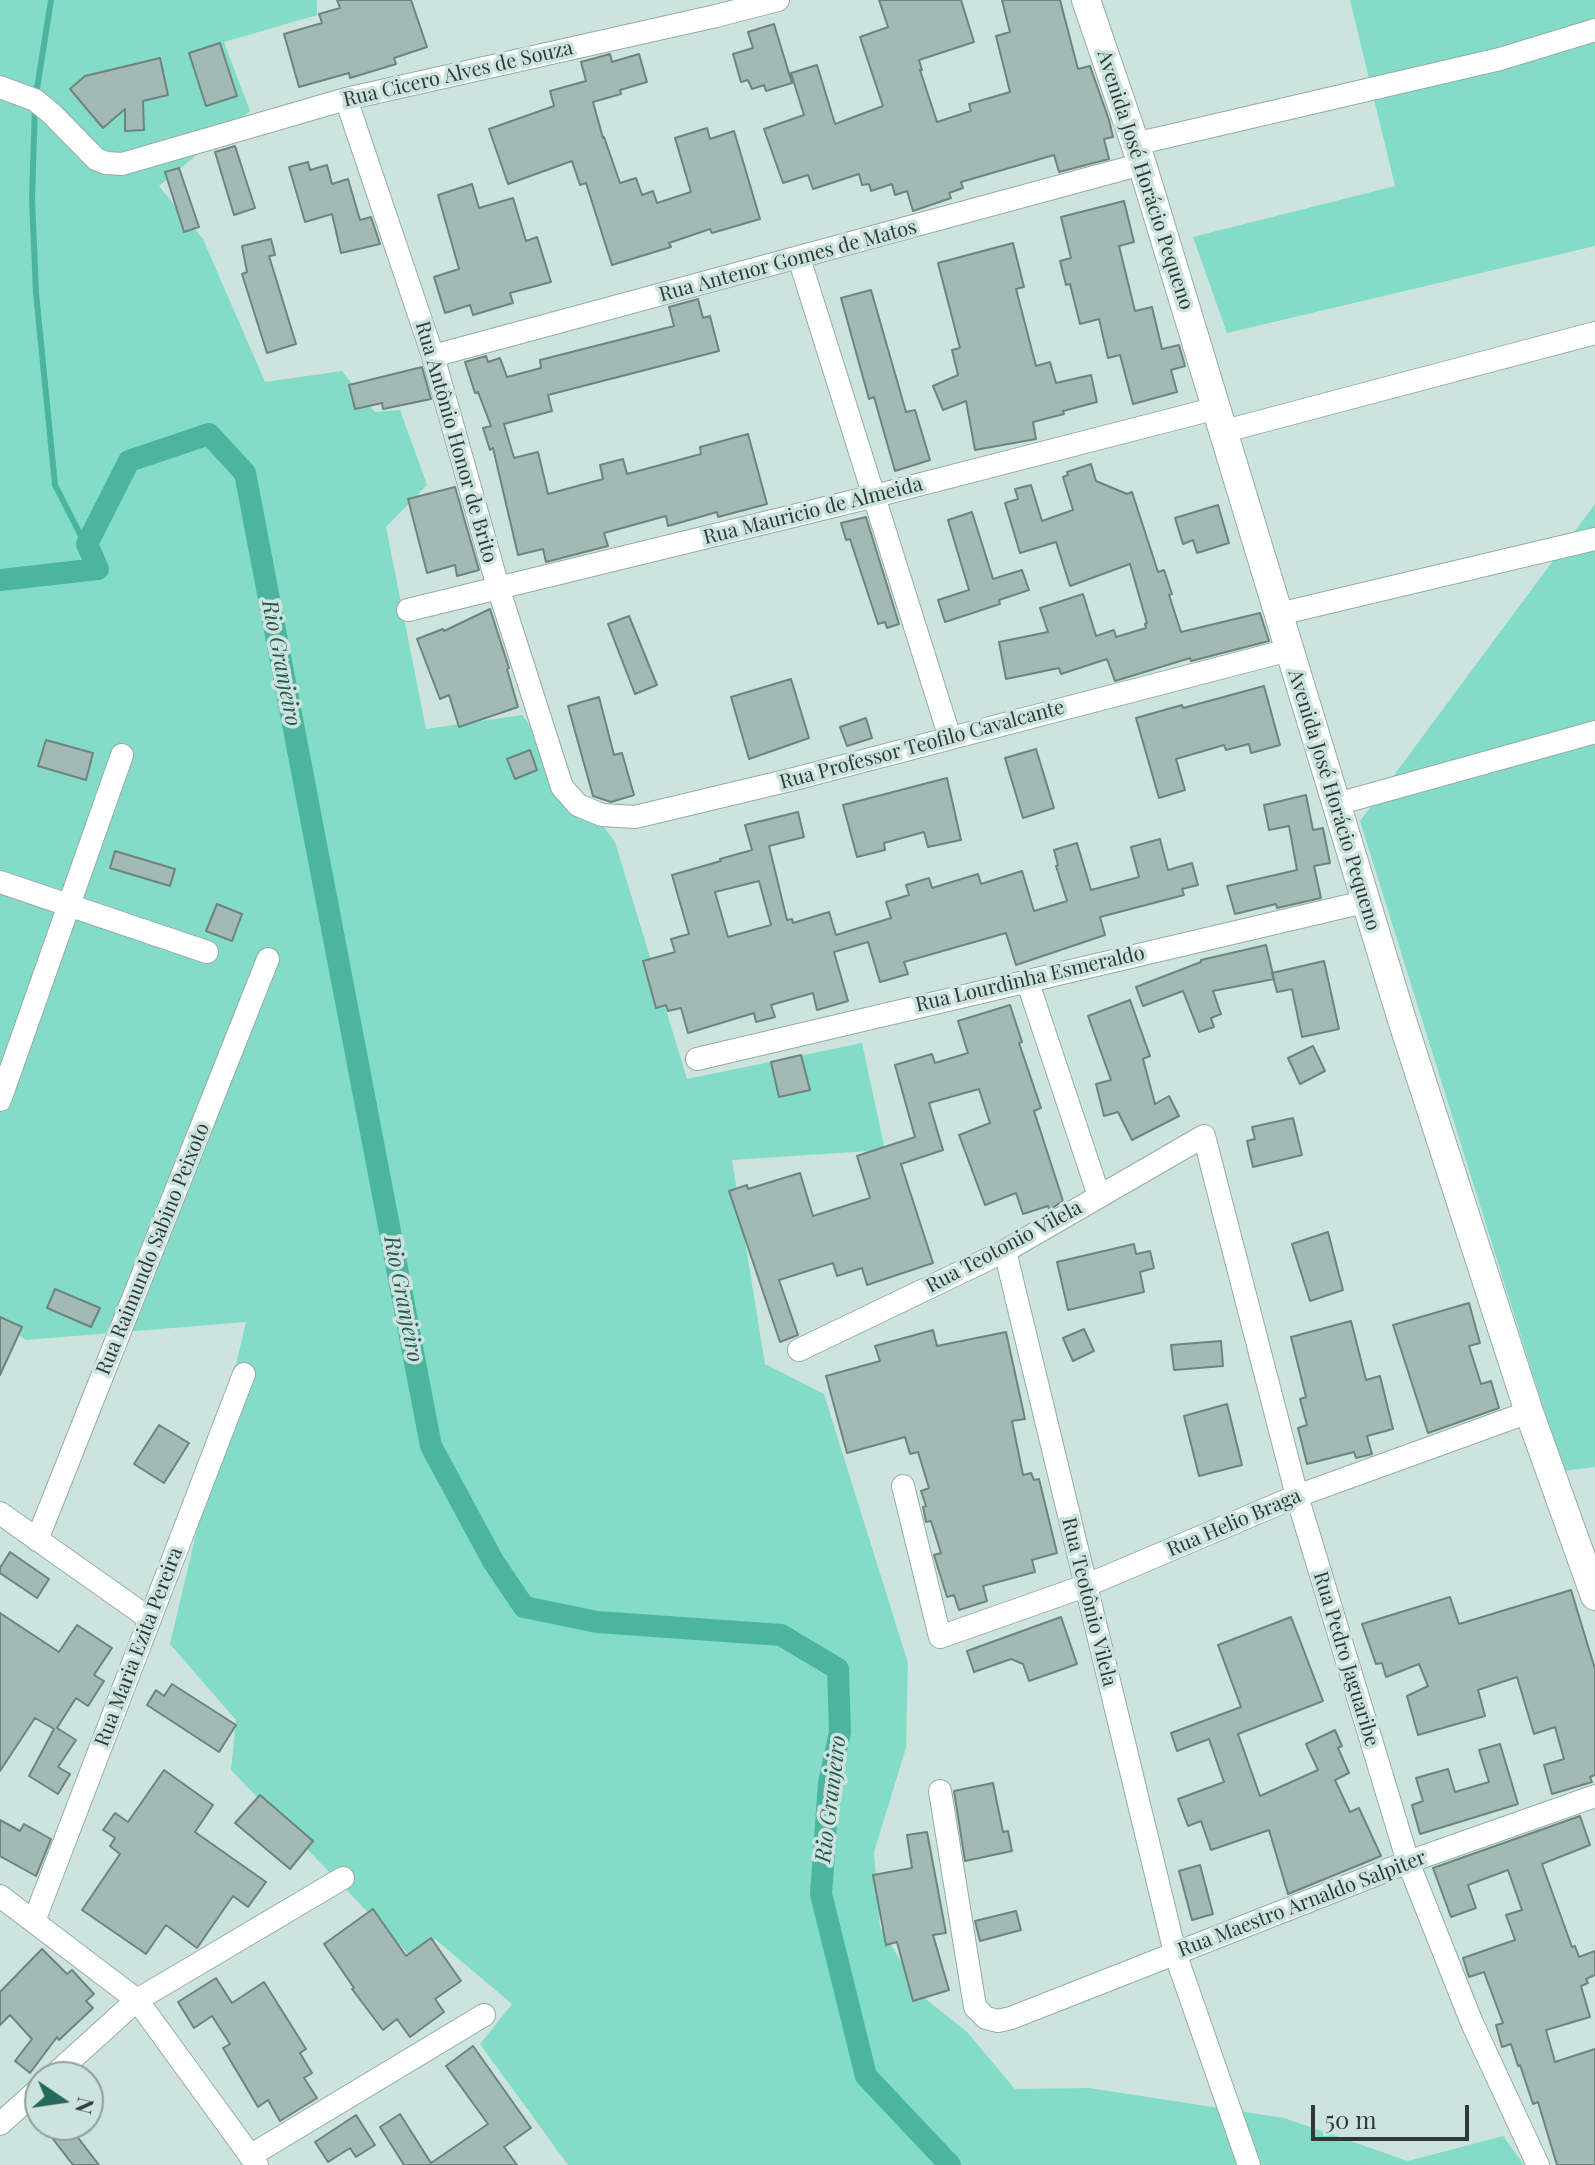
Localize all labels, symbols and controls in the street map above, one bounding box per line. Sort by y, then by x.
street label: Rua Cicero Alves de Souza [341,36,575,112]
street label: Avenida José Horácio Pequeno [1092,47,1198,313]
street label: Rua Antenor Gomes de Matos [657,215,919,307]
street label: Rua Antônio Honor de Brito [410,318,502,566]
street label: Rua Mauricio de Almeida [701,472,925,550]
water label: Rio Granjeiro [256,598,306,728]
street label: Avenida José Horácio Pequeno [1283,667,1385,933]
street label: Rua Professor Teofilo Cavalcante [777,695,1067,795]
street label: Rua Lourdinha Esmeraldo [913,941,1147,1017]
street label: Rua Raimundo Sabino Peixoto [91,1120,215,1378]
street label: Rua Teotonio Vilela [922,1196,1086,1298]
water label: Rio Granjeiro [378,1234,428,1364]
street label: Rua Helio Braga [1163,1484,1305,1562]
street label: Rua Teotônio Vilela [1056,1515,1122,1689]
street label: Rua Maria Ezita Pereira [90,1544,188,1750]
street label: Rua Pedro Jaguaribe [1308,1569,1384,1749]
water label: Rio Granjeiro [810,1734,852,1864]
street label: Rua Maestro Arnaldo Salpiter [1175,1846,1429,1962]
north arrow [24,2061,104,2141]
scale bar [1315,2089,1473,2139]
text: N [69,2095,102,2117]
text: 50 m [1325,2103,1377,2135]

